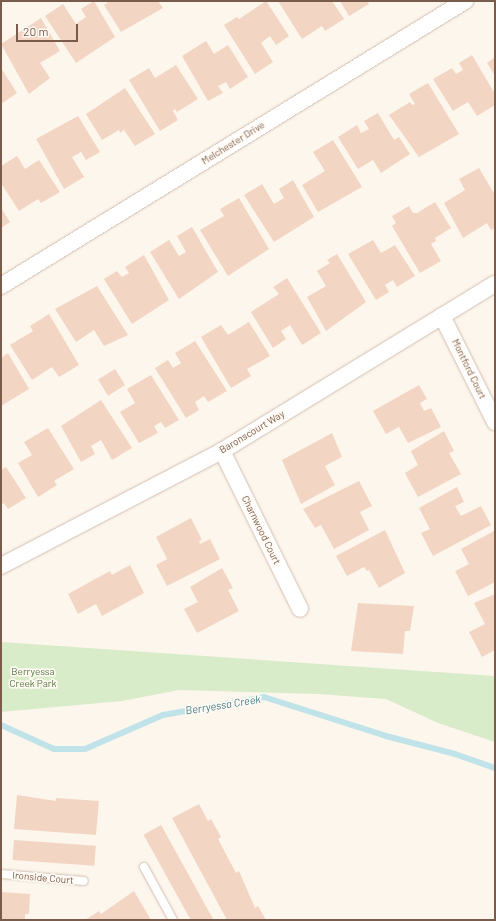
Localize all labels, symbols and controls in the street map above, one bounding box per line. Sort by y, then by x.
scale bar [18,16,80,42]
text: 20 m [23,24,49,38]
street label: Melchester Drive [199,119,267,167]
street label: Montford Court [449,337,489,401]
street label: Baronscourt Way [217,408,287,456]
street label: Charnwood Court [239,494,283,566]
park label: Berryessa Creek Park [10,665,56,688]
water label: Berryessa Creek [185,693,261,717]
street label: Ironside Court [12,869,74,887]

